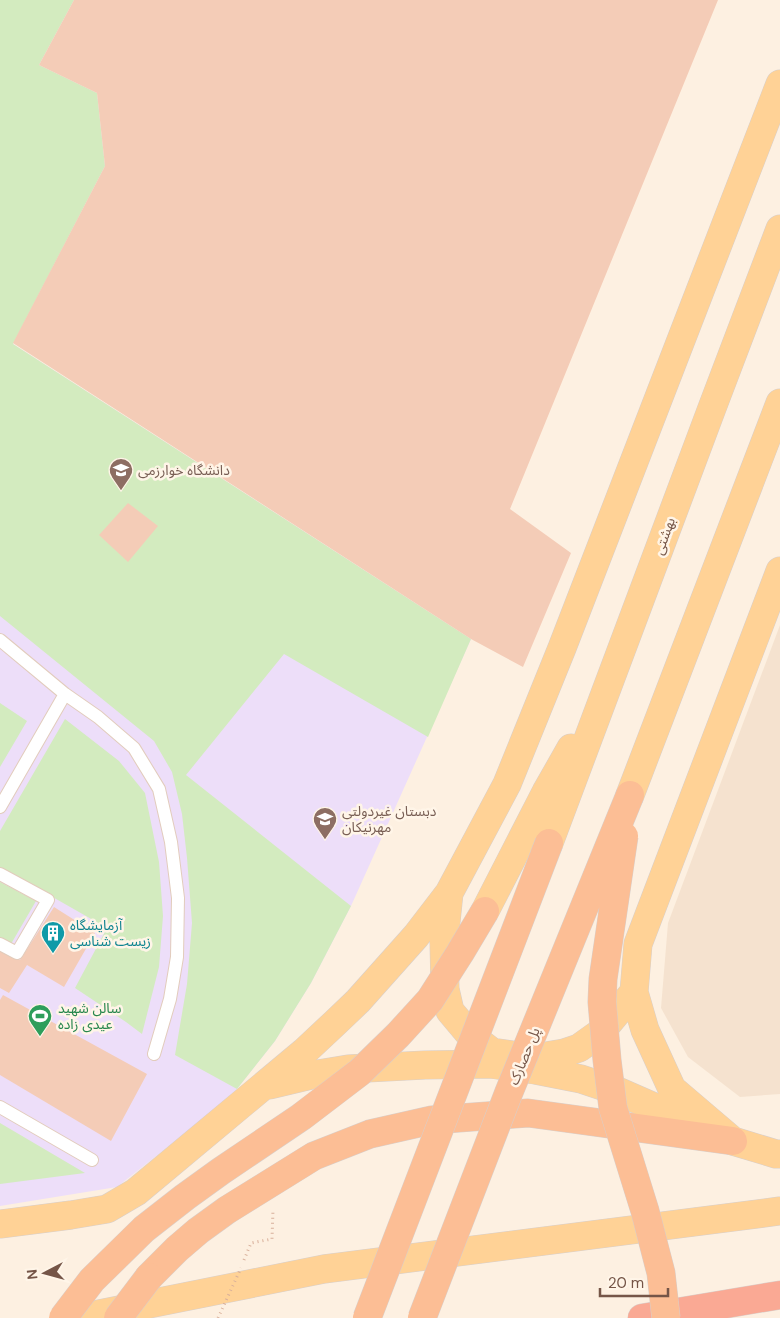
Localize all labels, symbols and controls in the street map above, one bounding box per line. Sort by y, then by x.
school or university icon: دانشگاه خوارزمی [108,457,134,491]
place label: دانشگاه خوارزمی [138,461,230,479]
street label: بهشتى [649,515,679,557]
place label: دبستان غیردولتی مهرنیکان [342,802,437,836]
school or university icon: دبستان غیردولتی مهرنیکان [312,806,338,840]
place label: آزمایشگاه زیست شناسی [70,916,151,950]
building icon: آزمایشگاه زیست شناسی [40,920,66,954]
place label: سالن شهید عیدی زاده [58,999,121,1033]
sports icon: سالن شهید عیدی زاده [27,1003,53,1037]
street label: پل حصارک [504,1025,545,1088]
north arrow [20,1248,70,1298]
scale bar [600,1266,668,1298]
text: N [23,1268,42,1280]
text: 20 m [608,1273,644,1293]

